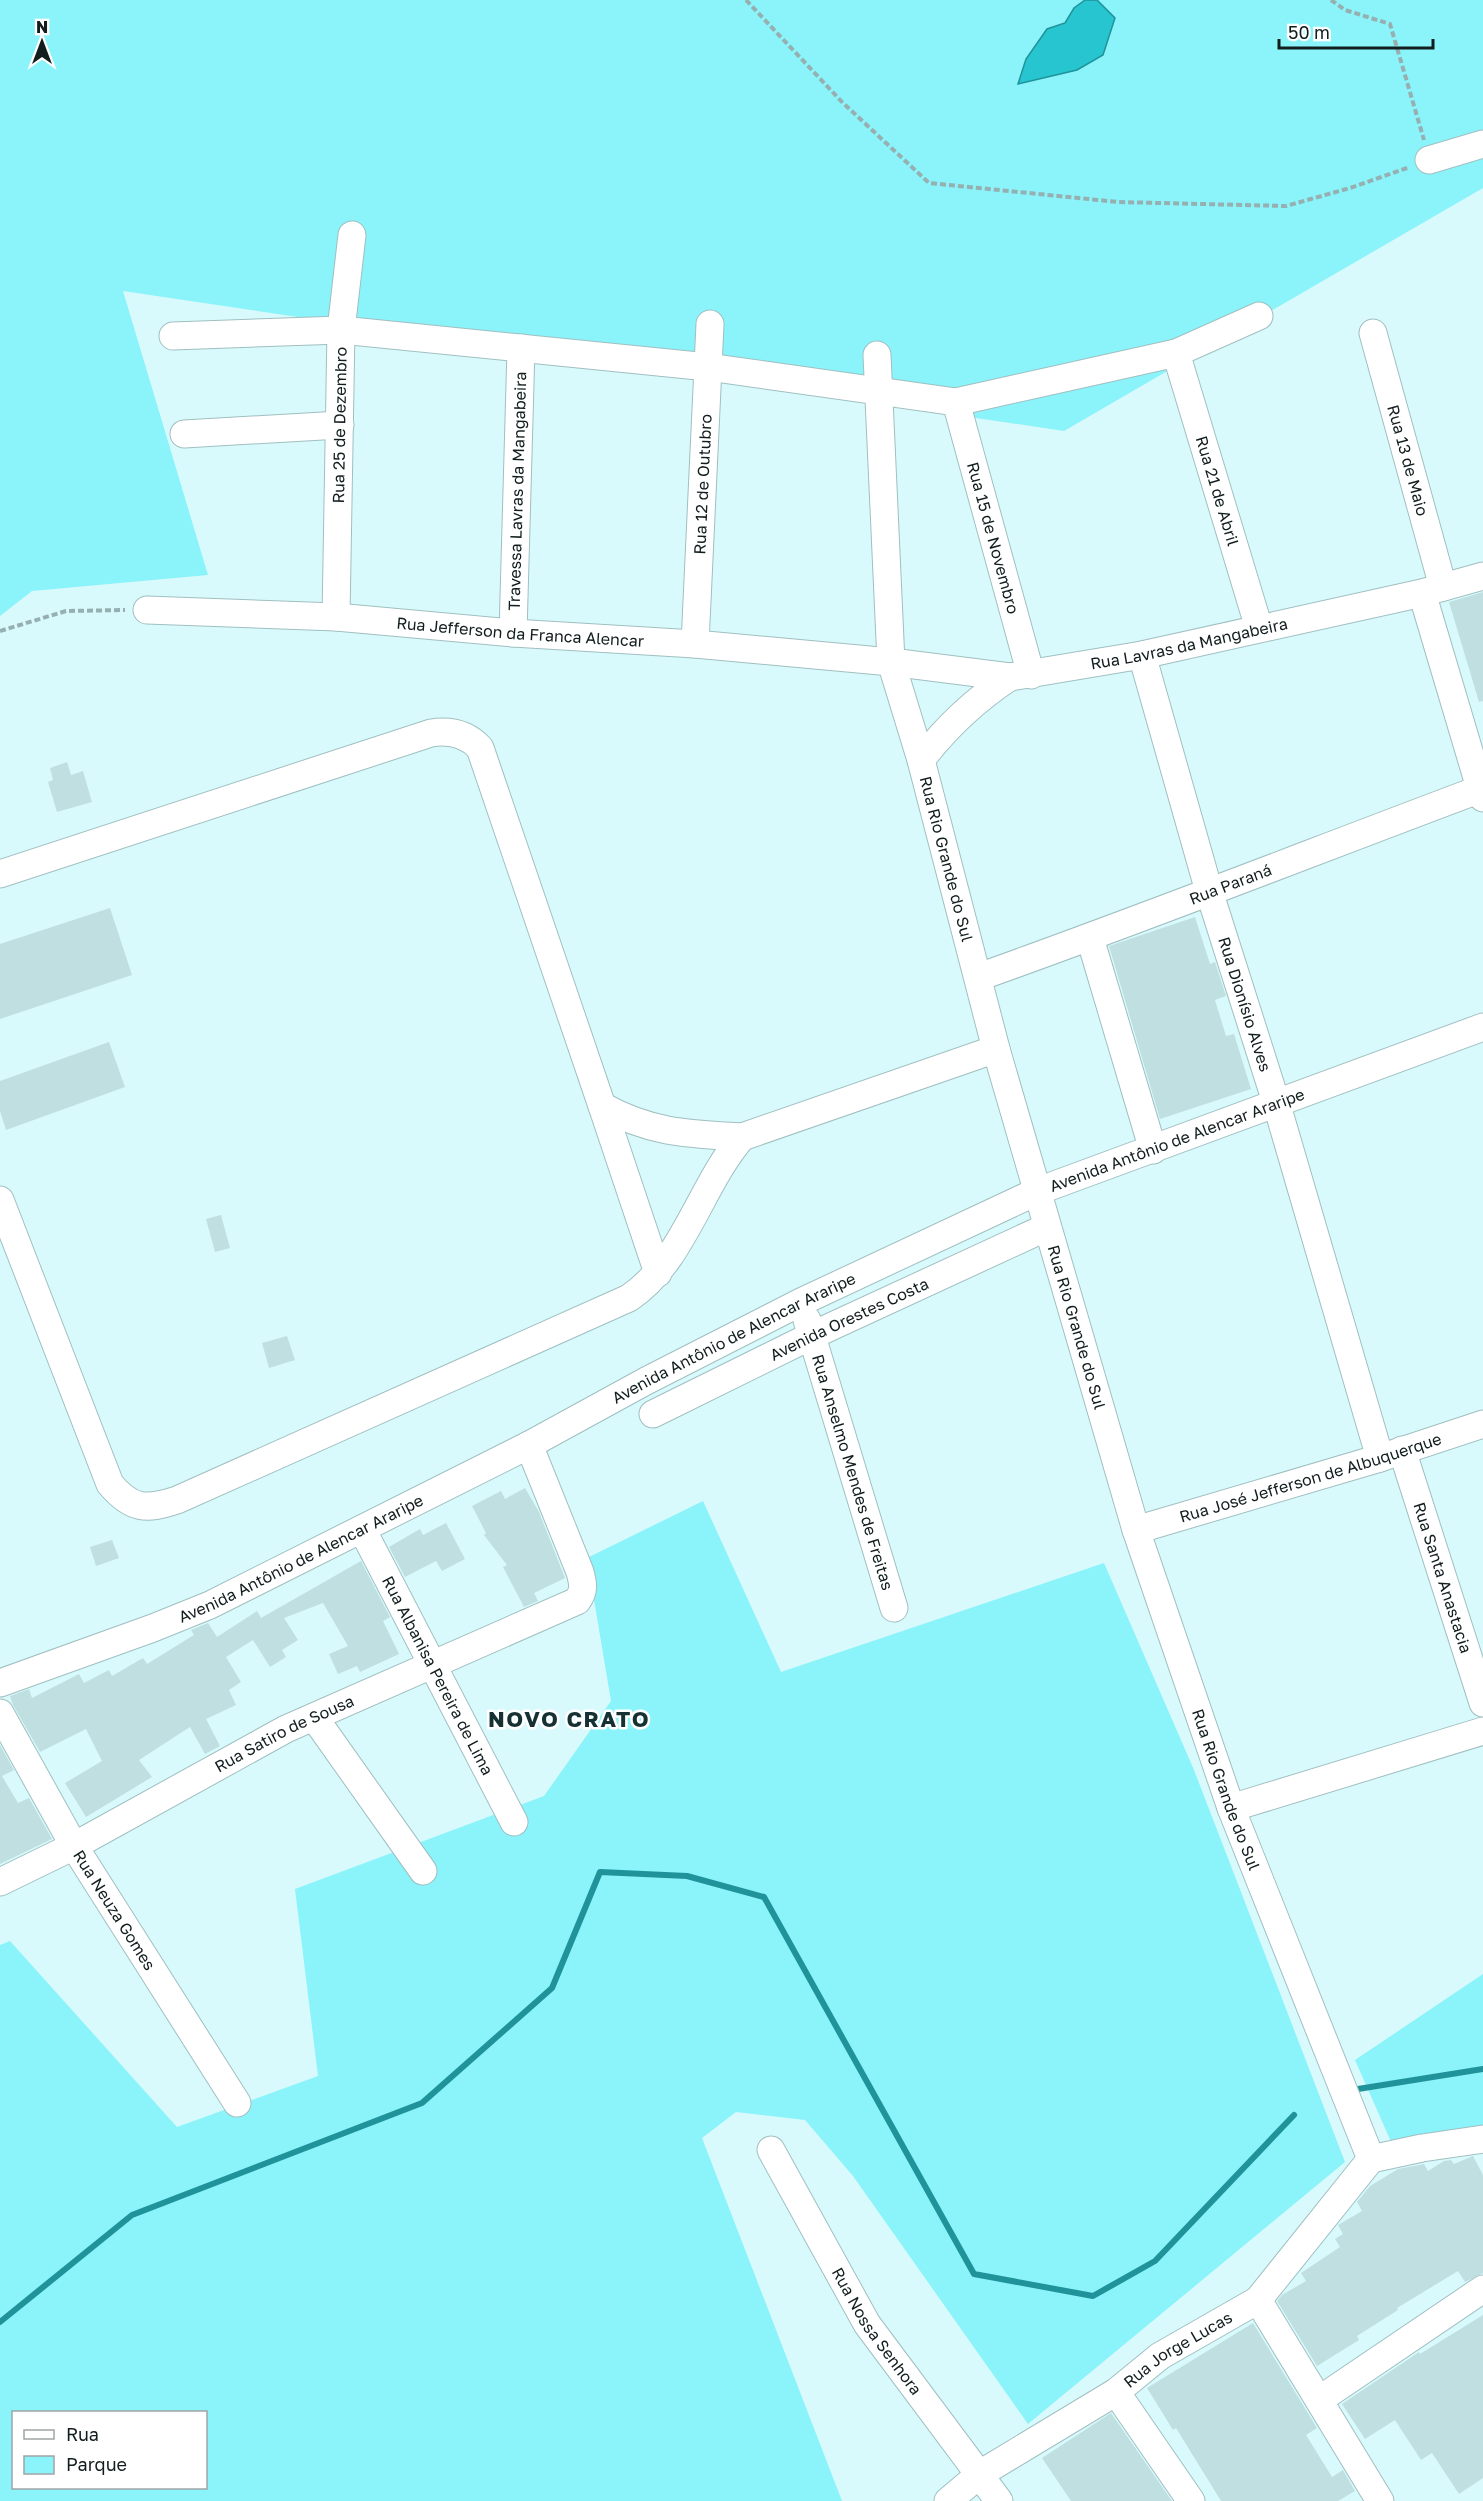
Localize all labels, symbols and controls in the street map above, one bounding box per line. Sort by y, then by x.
north arrow [12,12,72,72]
scale bar [1279,12,1434,50]
text: N [36,17,48,37]
text: 50 m [1288,21,1330,43]
street label: Rua 25 de Dezembro [328,347,351,504]
street label: Travessa Lavras da Mangabeira [504,371,530,611]
street label: Rua 13 de Maio [1383,402,1433,518]
street label: Rua 12 de Outubro [689,413,716,555]
street label: Rua 21 de Abril [1192,434,1244,548]
street label: Rua 15 de Novembro [963,460,1024,616]
street label: Rua Jefferson da Franca Alencar [396,613,645,651]
street label: Rua Lavras da Mangabeira [1089,613,1289,673]
street label: Rua Rio Grande do Sul [916,774,978,944]
street label: Rua Paraná [1186,859,1274,909]
street label: Rua Dionísio Alves [1214,934,1276,1074]
street label: Avenida Antônio de Alencar Araripe [1047,1084,1307,1196]
street label: Rua Rio Grande do Sul [1044,1243,1110,1412]
street label: Avenida Antônio de Alencar Araripe [608,1268,859,1408]
street label: Avenida Orestes Costa [766,1273,932,1365]
street label: Rua Anselmo Mendes de Freitas [808,1352,898,1593]
street label: Rua José Jefferson de Albuquerque [1177,1428,1444,1527]
street label: Avenida Antônio de Alencar Araripe [176,1490,426,1627]
street label: Rua Santa Anastacia [1409,1500,1476,1656]
street label: Rua Albanisa Pereira de Lima [378,1572,498,1778]
street label: Rua Satiro de Sousa [211,1690,357,1776]
district label: NOVO CRATO [488,1705,650,1732]
street label: Rua Rio Grande do Sul [1188,1706,1265,1873]
street label: Rua Neuza Gomes [69,1846,160,1974]
street label: Rua Nossa Senhora [828,2264,926,2399]
street label: Rua Jorge Lucas [1119,2307,1236,2392]
legend [12,2411,207,2489]
text: Rua [66,2423,99,2445]
text: Parque [66,2453,127,2475]

